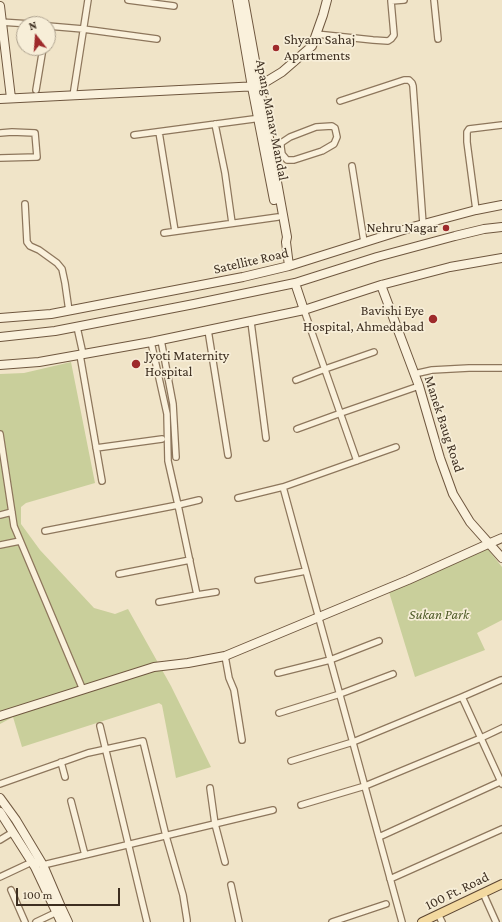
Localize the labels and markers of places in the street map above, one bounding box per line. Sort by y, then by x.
place label: Shyam Sahaj Apartments [284,32,355,64]
marker: Shyam Sahaj Apartments [271,43,281,53]
place label: Nehru Nagar [366,220,438,236]
marker: Nehru Nagar [441,223,451,233]
place label: Bavishi Eye Hospital, Ahmedabad [303,303,424,336]
marker: Bavishi Eye Hospital, Ahmedabad [427,313,439,325]
place label: Jyoti Maternity Hospital [145,348,229,380]
marker: Jyoti Maternity Hospital [130,358,142,370]

